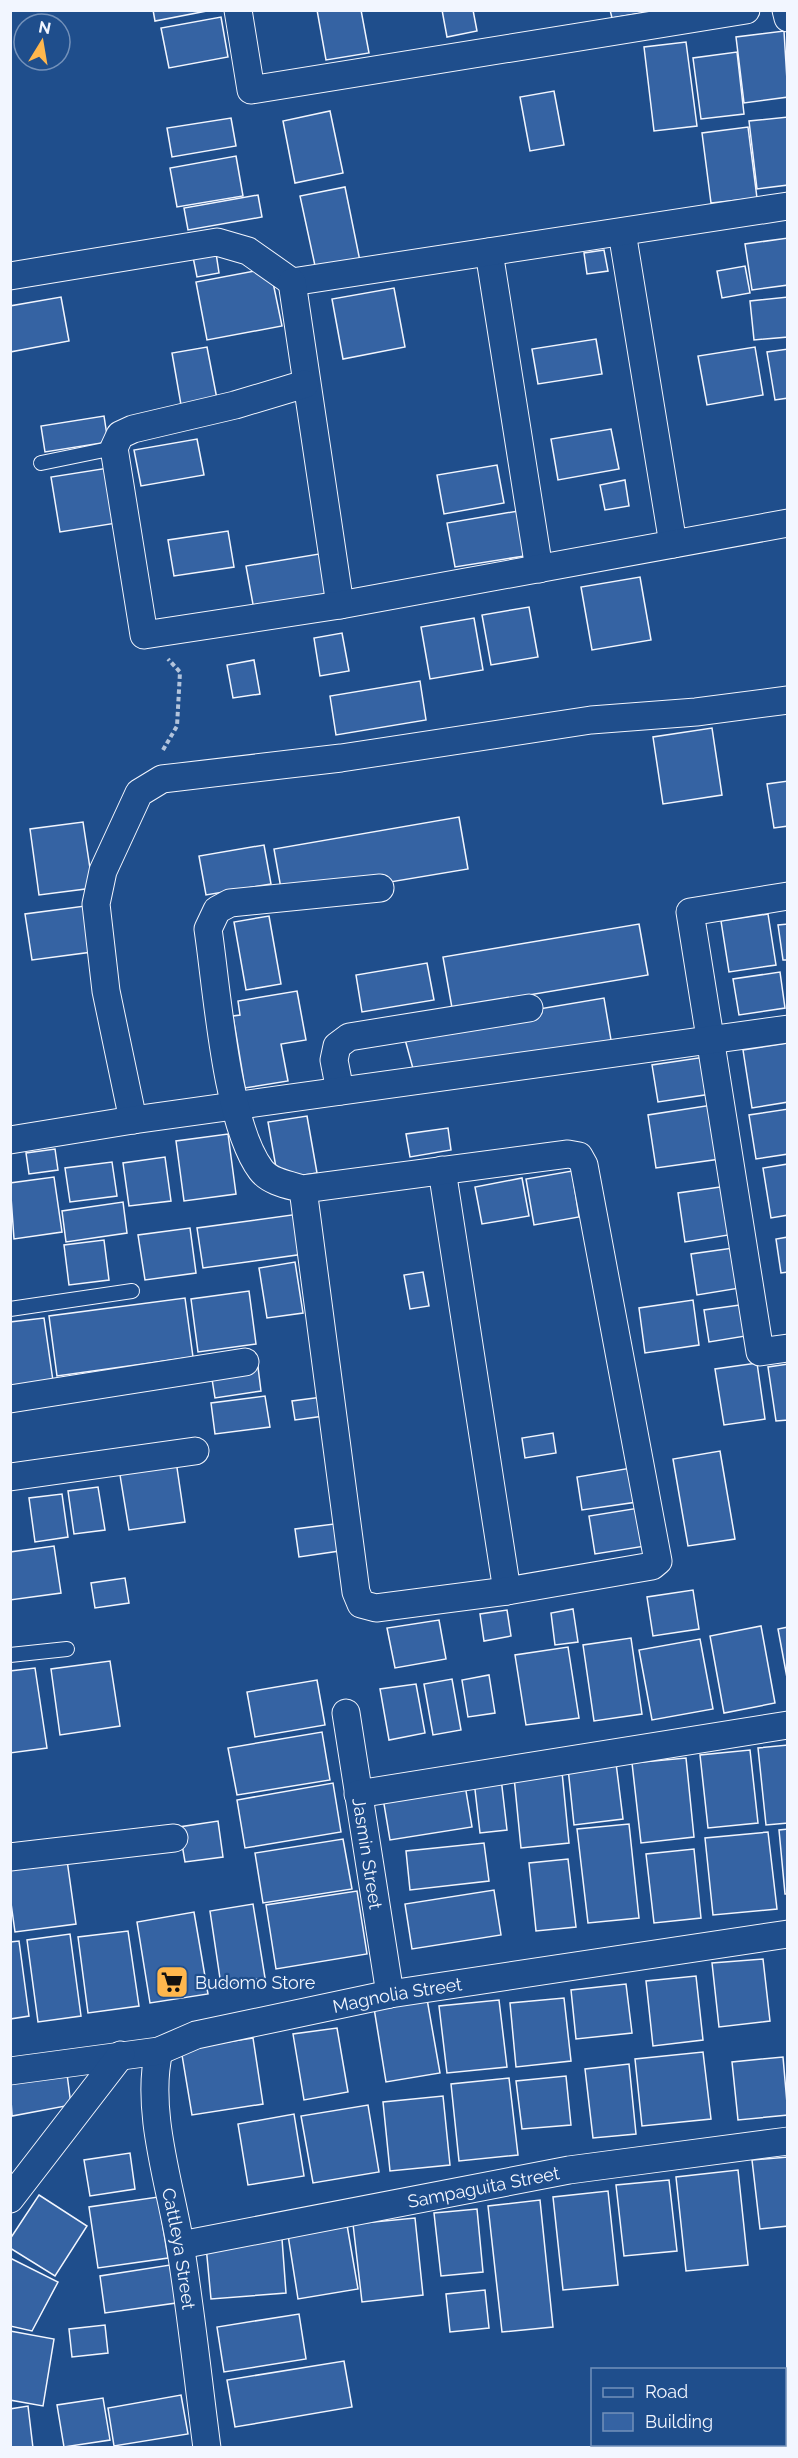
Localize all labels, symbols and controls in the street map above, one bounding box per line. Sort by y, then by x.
north arrow [12,12,72,72]
text: N [37,17,53,38]
street label: Jasmin Street [349,1796,387,1911]
supermarket icon: Budomo Store [154,1964,190,2000]
place label: Budomo Store [195,1972,316,1993]
street label: Magnolia Street [331,1973,463,2016]
street label: Sampaguita Street [406,2162,561,2212]
street label: Cattleya Street [158,2186,200,2311]
legend [591,2368,786,2446]
text: Road [645,2381,688,2402]
text: Building [645,2411,713,2432]

